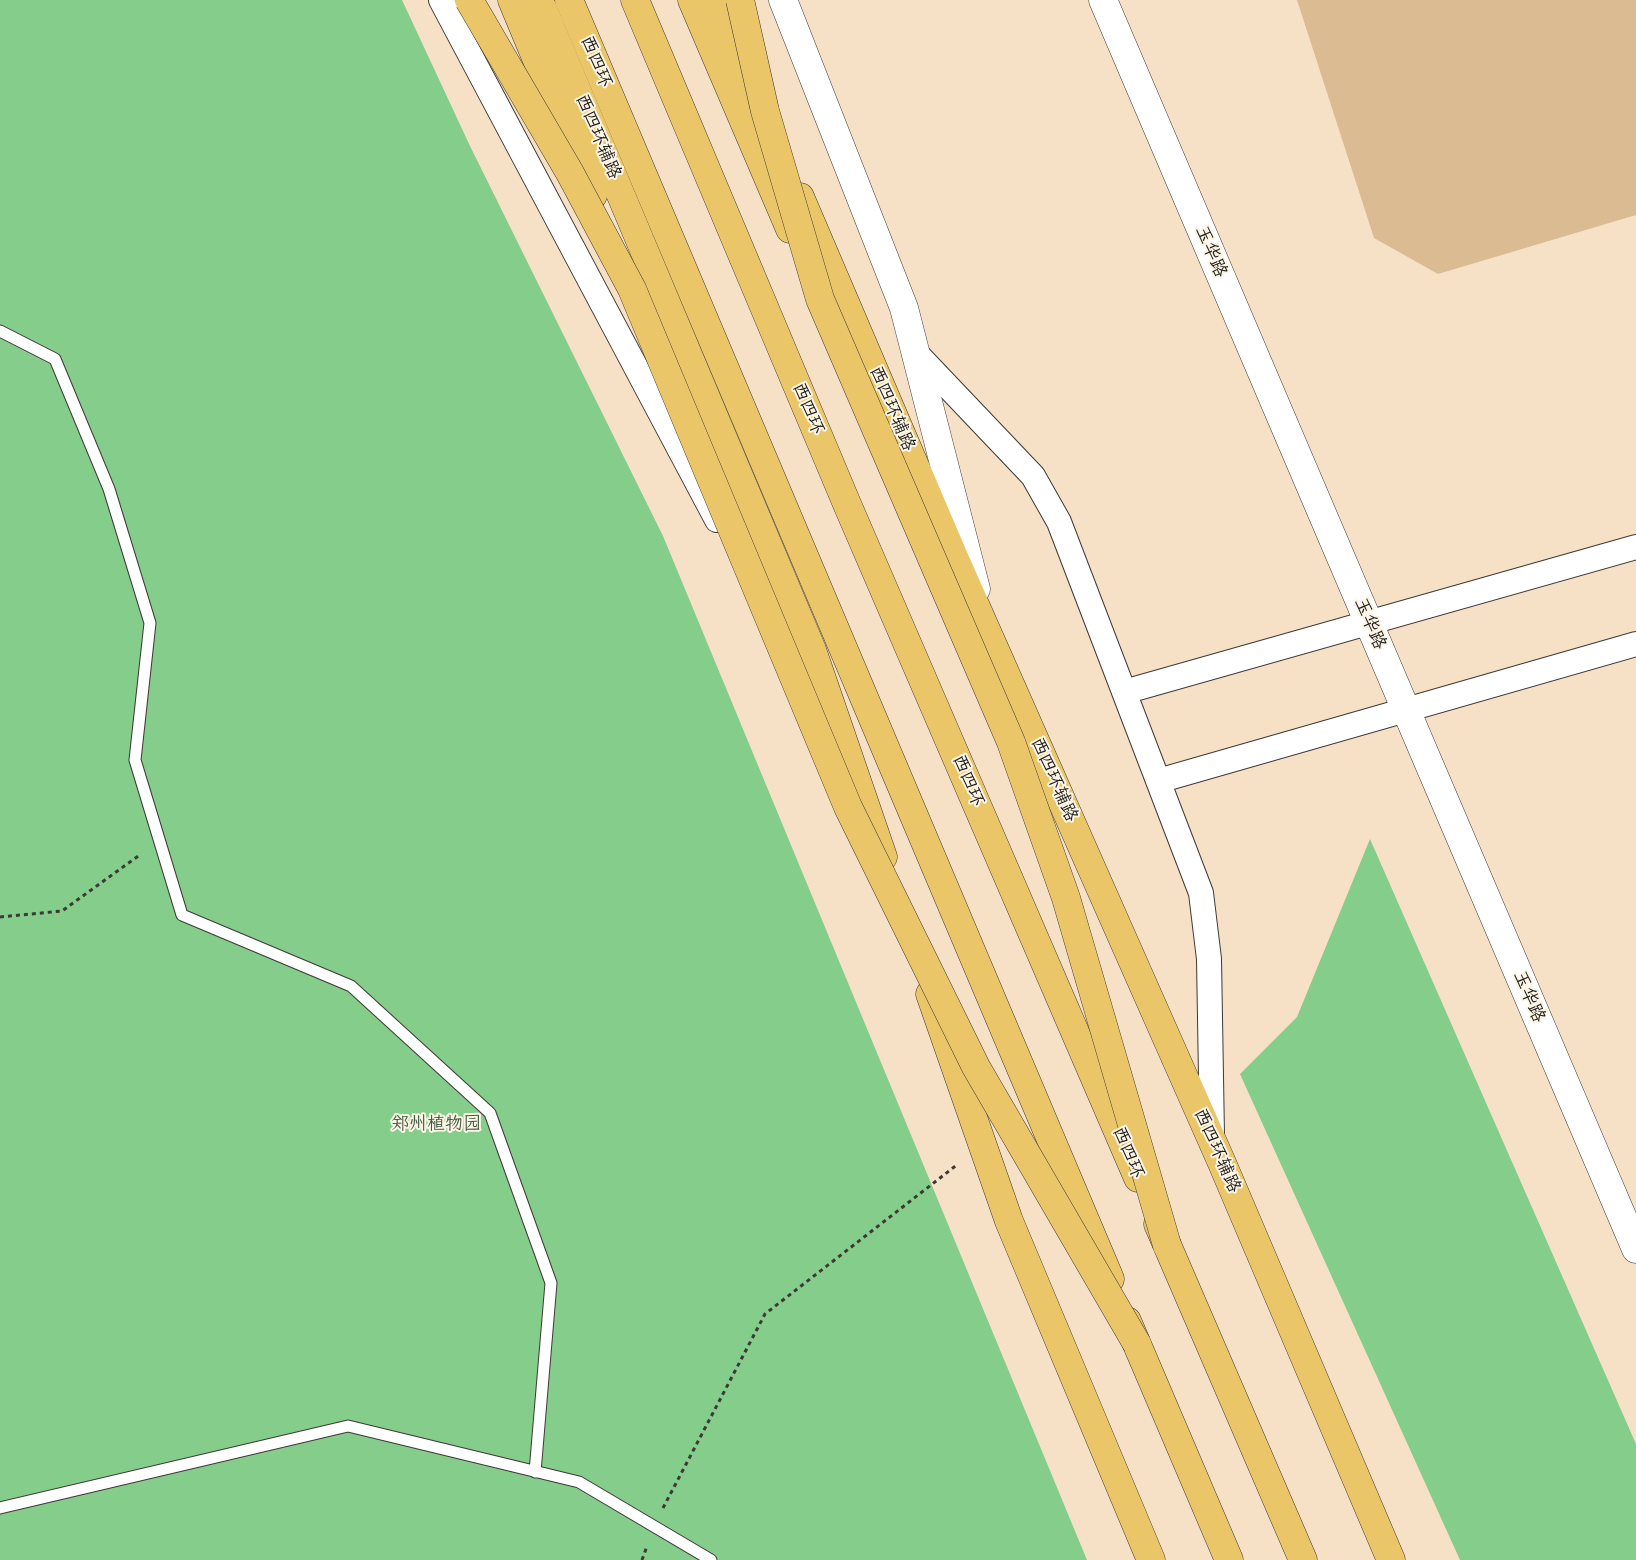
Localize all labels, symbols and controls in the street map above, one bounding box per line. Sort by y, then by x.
street label: 西四环 [575,33,615,91]
street label: 西四环辅路 [569,91,625,183]
street label: 玉华路 [1190,223,1230,281]
street label: 西四环辅路 [863,363,919,455]
street label: 西四环 [787,380,827,438]
street label: 玉华路 [1349,595,1389,653]
street label: 西四环辅路 [1025,734,1081,826]
street label: 西四环 [947,752,987,810]
street label: 玉华路 [1508,968,1548,1026]
street label: 西四环辅路 [1188,1105,1244,1197]
park label: 郑州植物园 [391,1114,481,1136]
street label: 西四环 [1107,1124,1147,1182]

